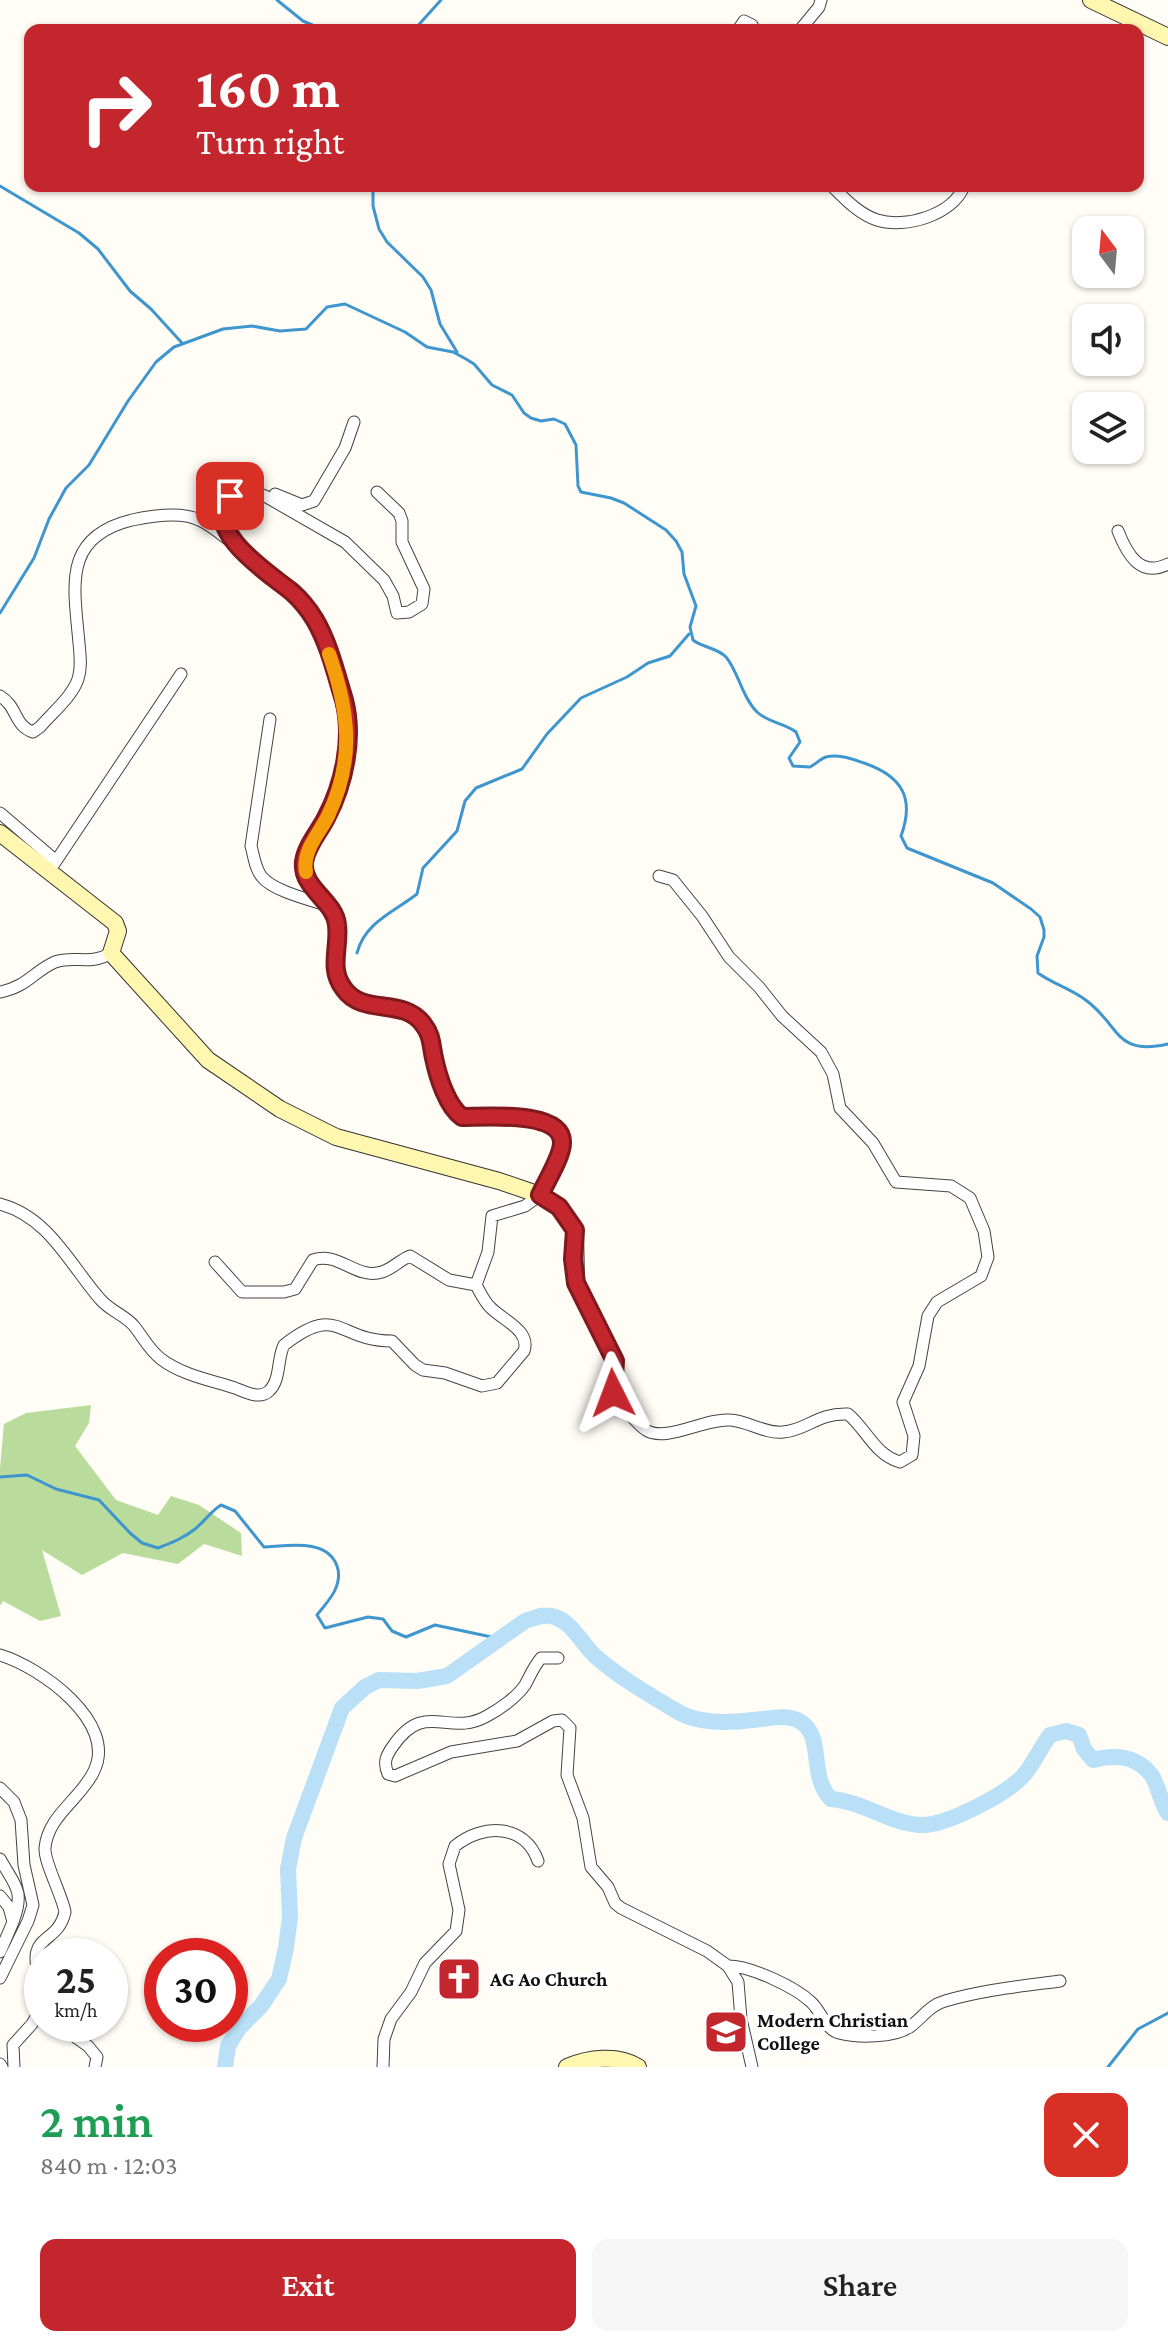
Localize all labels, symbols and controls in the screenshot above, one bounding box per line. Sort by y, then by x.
icon: right [64,56,168,160]
text: 160 m [196,57,340,119]
text: Turn right [196,122,344,162]
north arrow [1072,216,1144,288]
map controls [1072,216,1144,464]
button: sound [1072,304,1144,376]
button: layers [1072,392,1144,464]
pin [196,462,264,530]
icon: arrive [208,474,252,518]
position arrow [571,1351,655,1435]
speed limit sign: 30 [144,1938,248,2042]
church icon: AG Ao Church [435,1955,483,2003]
text: 25 [56,1957,96,2002]
place label: AG Ao Church [489,1968,608,1990]
text: km/h [54,1999,98,2021]
school or university icon: Modern Christian College [702,2008,750,2056]
place label: Modern Christian College [757,2009,909,2054]
button: close [1044,2093,1128,2177]
text: 2 min [40,2094,153,2147]
text: 840 m · 12:03 [40,2151,178,2180]
button: Exit [40,2239,576,2331]
button: Share [592,2239,1128,2331]

